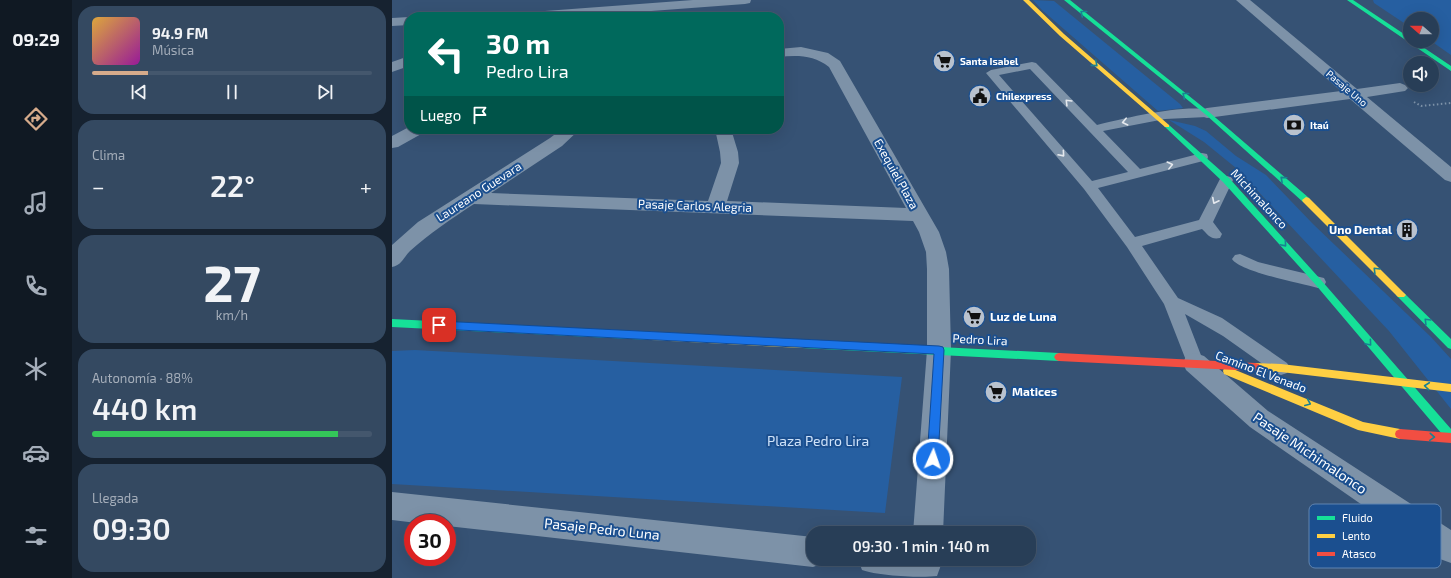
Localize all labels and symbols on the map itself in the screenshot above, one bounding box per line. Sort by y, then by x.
one-way arrow [1081,11,1088,18]
north arrow [1403,12,1439,48]
supermarket icon: Santa Isabel [931,48,957,74]
place label: Santa Isabel [960,55,1019,67]
one-way arrow [1091,60,1098,67]
street label: Pasaje Uno [1324,67,1370,109]
public building icon: Chilexpress [967,83,993,109]
place label: Chilexpress [996,90,1052,102]
one-way arrow [1182,92,1189,99]
one-way arrow [1065,99,1073,106]
bank icon: Itaú [1281,112,1307,138]
one-way arrow [1122,118,1128,126]
place label: Itaú [1310,119,1329,131]
street label: Exequiel Plaza [872,136,922,211]
one-way arrow [1057,149,1064,157]
street label: Laureano Guevara [433,158,524,224]
one-way arrow [1167,162,1173,170]
street label: Michimalonco [1229,166,1291,231]
one-way arrow [1281,177,1288,184]
street label: Pasaje Carlos Alegria [638,196,752,215]
one-way arrow [1212,197,1220,205]
building icon: Uno Dental [1394,217,1420,243]
place label: Uno Dental [1329,222,1392,236]
one-way arrow [1279,239,1287,247]
one-way arrow [1373,267,1381,275]
supermarket icon: Luz de Luna [961,304,987,330]
pin [422,308,456,342]
place label: Luz de Luna [990,309,1057,323]
one-way arrow [1424,319,1432,326]
street label: Pedro Lira [952,331,1008,347]
one-way arrow [1365,338,1372,345]
street label: Camino El Venado [1214,347,1309,395]
supermarket icon: Matices [983,379,1009,405]
one-way arrow [1424,381,1430,390]
place label: Matices [1012,384,1057,398]
one-way arrow [1304,399,1311,407]
street label: Pasaje Michimalonco [1250,408,1371,497]
park label: Plaza Pedro Lira [767,432,869,449]
one-way arrow [1429,433,1435,442]
position arrow [912,438,954,480]
legend [1309,504,1441,568]
text: Fluido [1342,511,1373,524]
speed limit sign: 30 [404,514,456,566]
street label: Pasaje Pedro Luna [543,514,661,543]
text: Lento [1342,529,1370,542]
text: Atasco [1342,547,1376,560]

